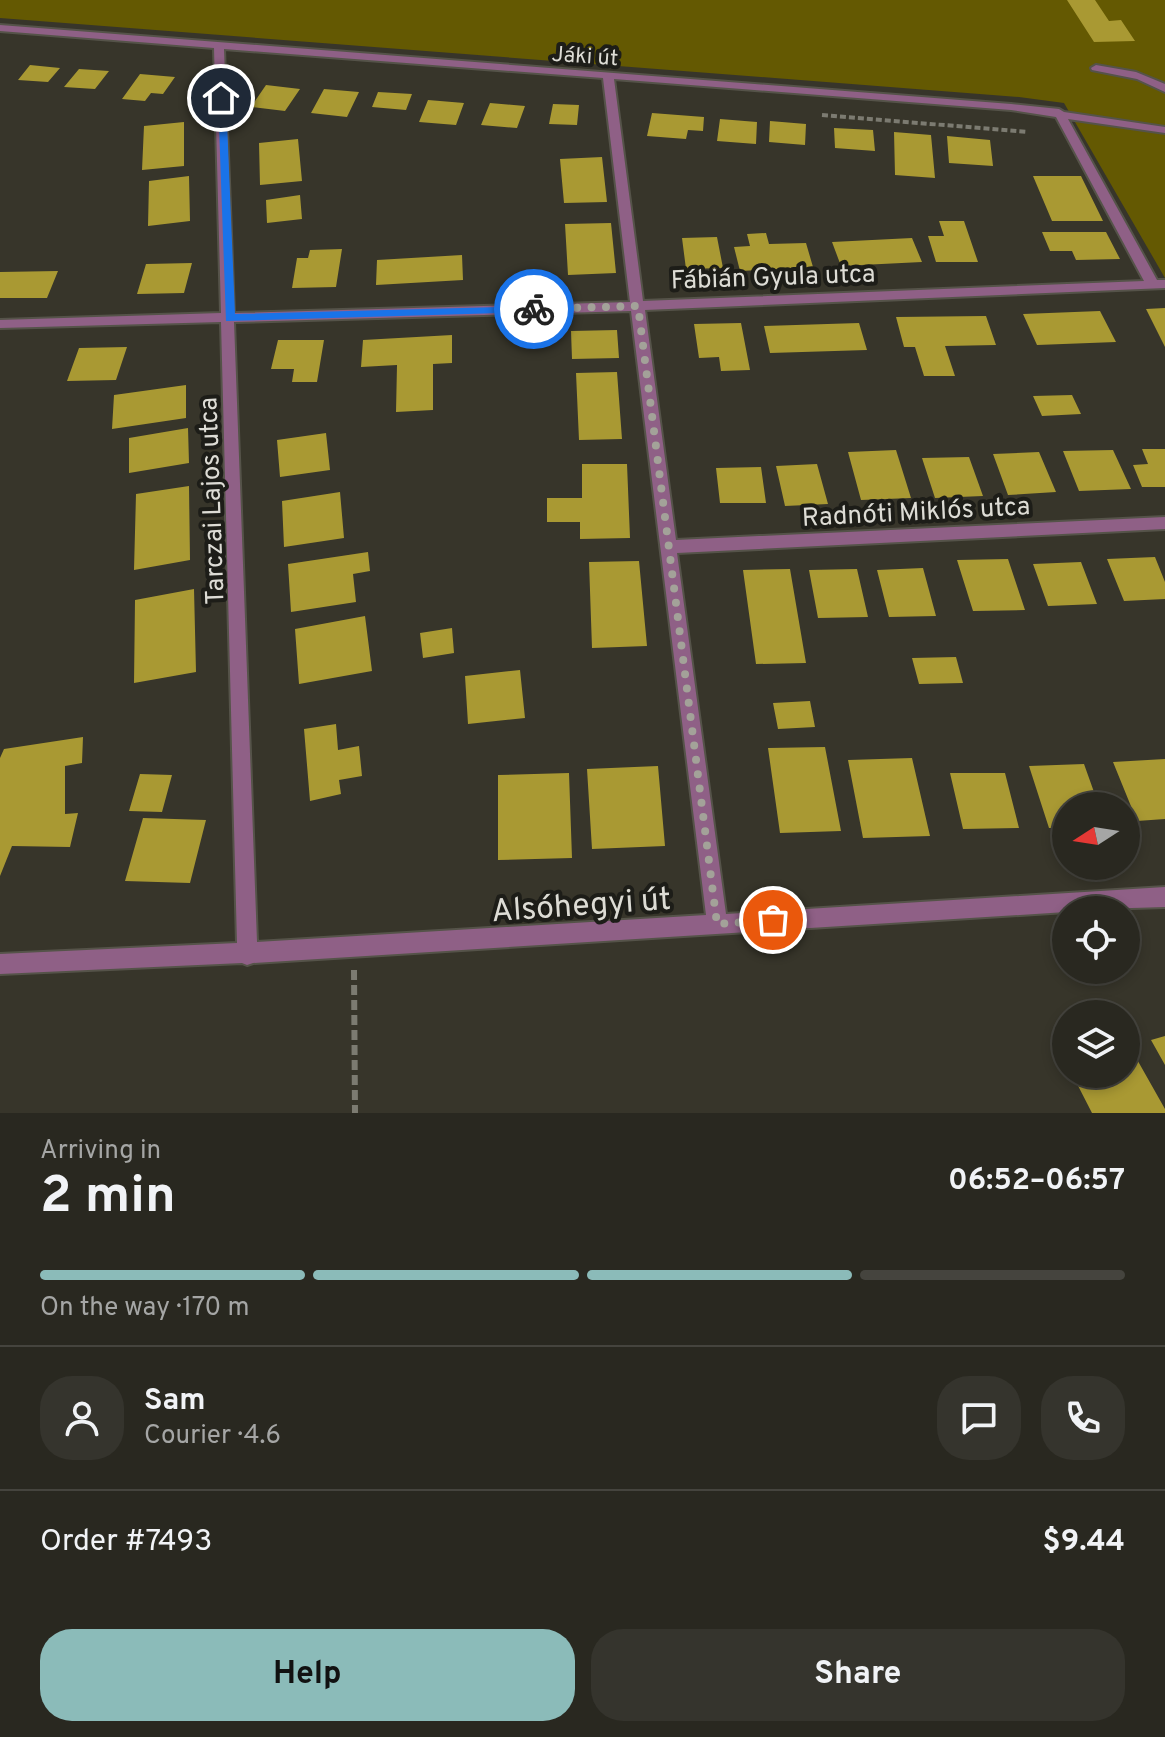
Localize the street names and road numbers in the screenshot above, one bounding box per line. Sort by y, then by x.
street label: Jáki út [551,42,619,73]
street label: Fábián Gyula utca [670,258,876,299]
street label: Tarczai Lajos utca [193,396,234,605]
street label: Radnóti Miklós utca [801,491,1031,536]
street label: Alsóhegyi út [490,881,672,933]

